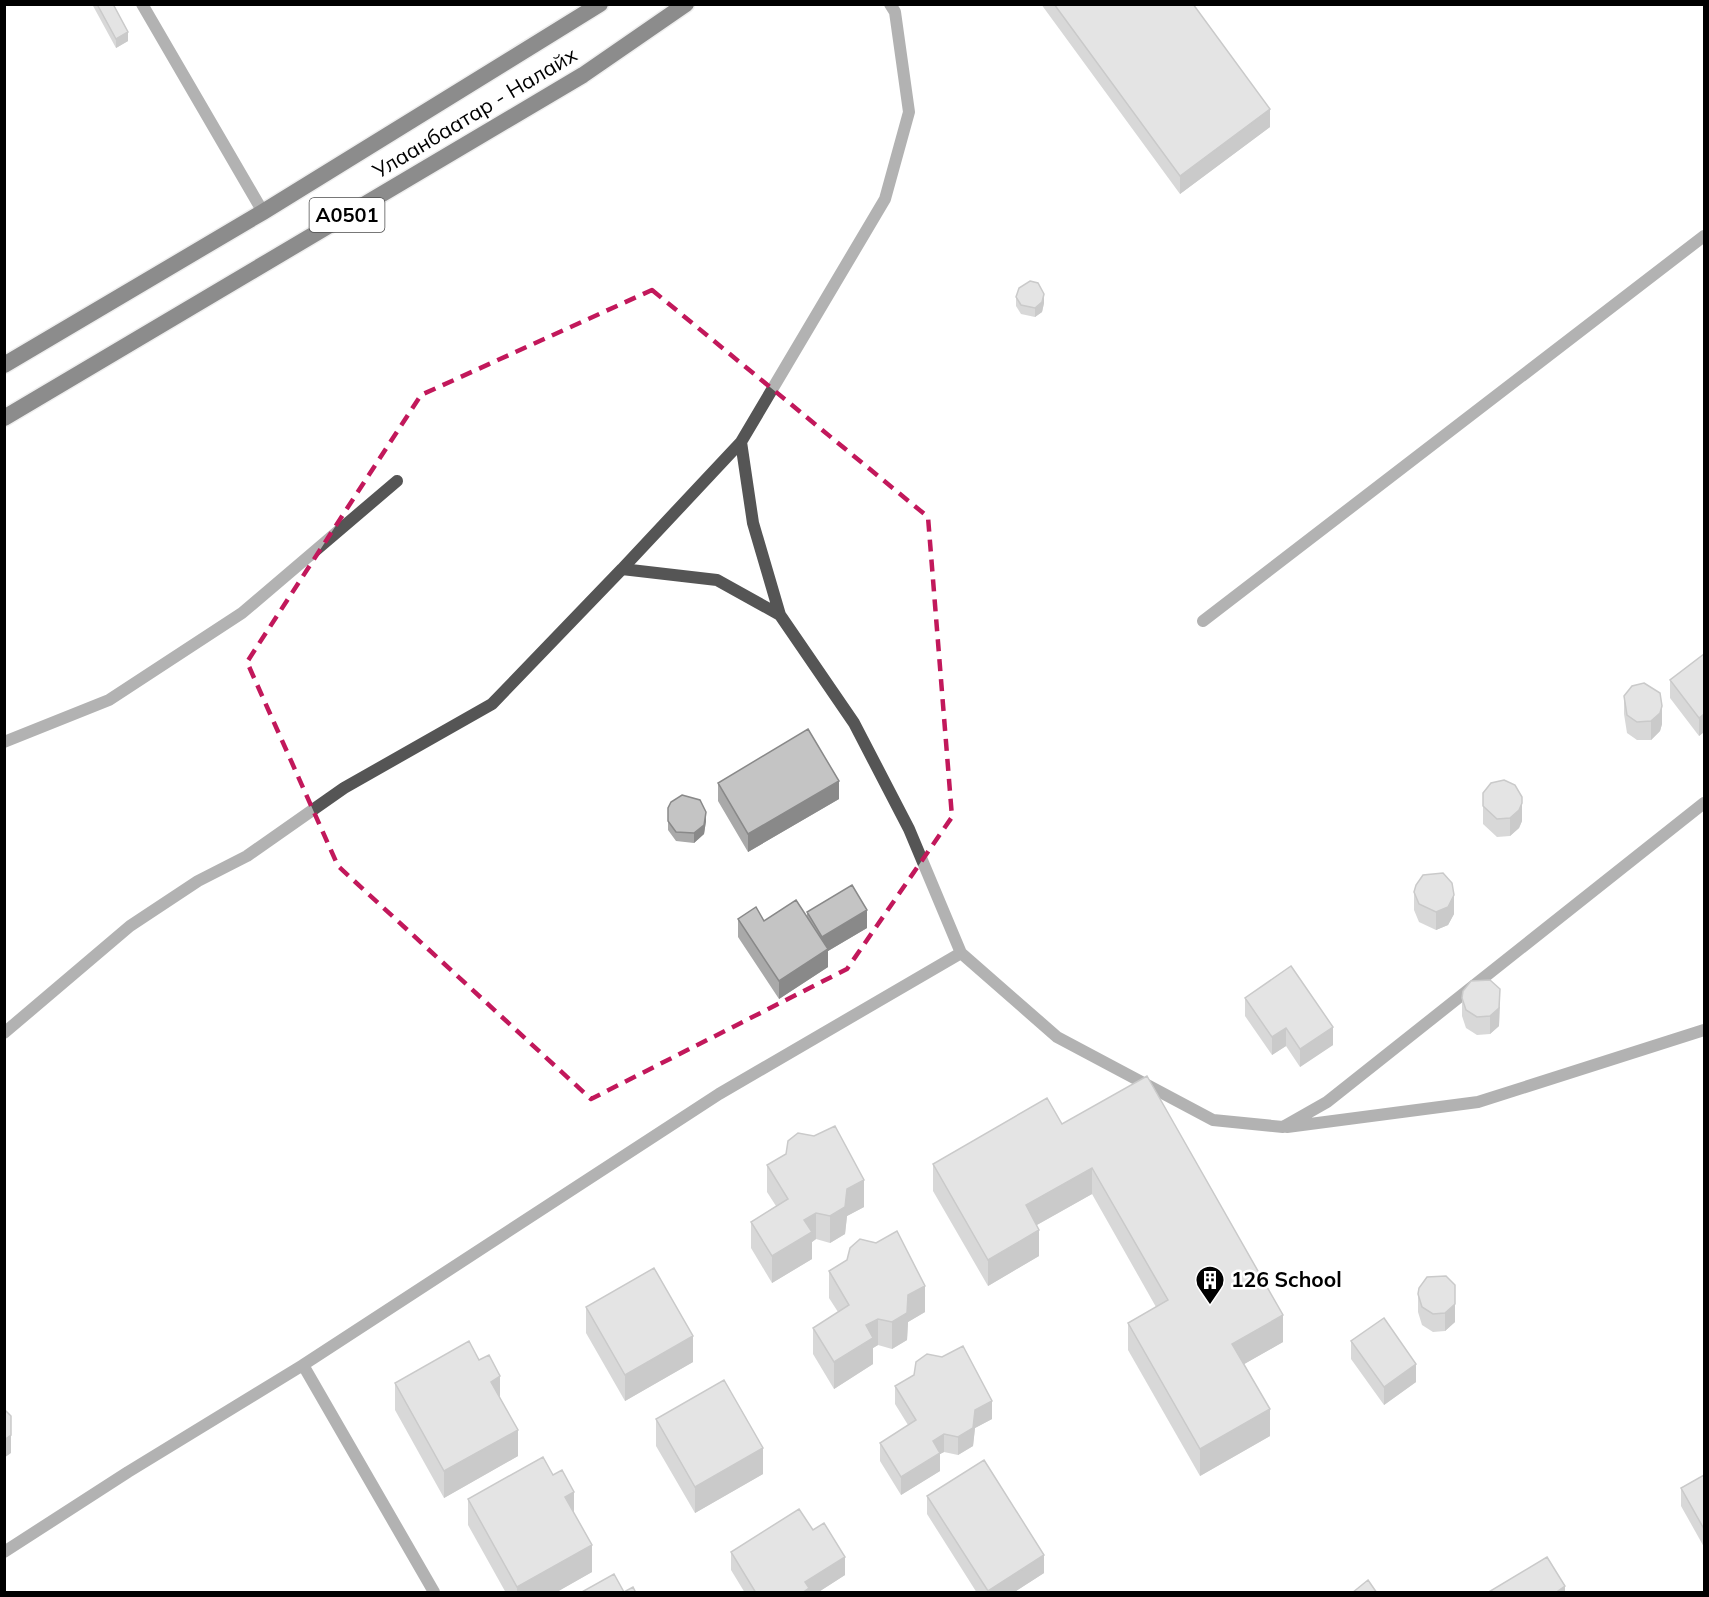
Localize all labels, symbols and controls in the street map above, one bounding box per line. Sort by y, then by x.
street label: Улаанбаатар - Налайх [367,41,582,184]
road number: A0501 [310,198,385,232]
building icon: 126 School [1194,1264,1226,1306]
place label: 126 School [1231,1266,1342,1292]

